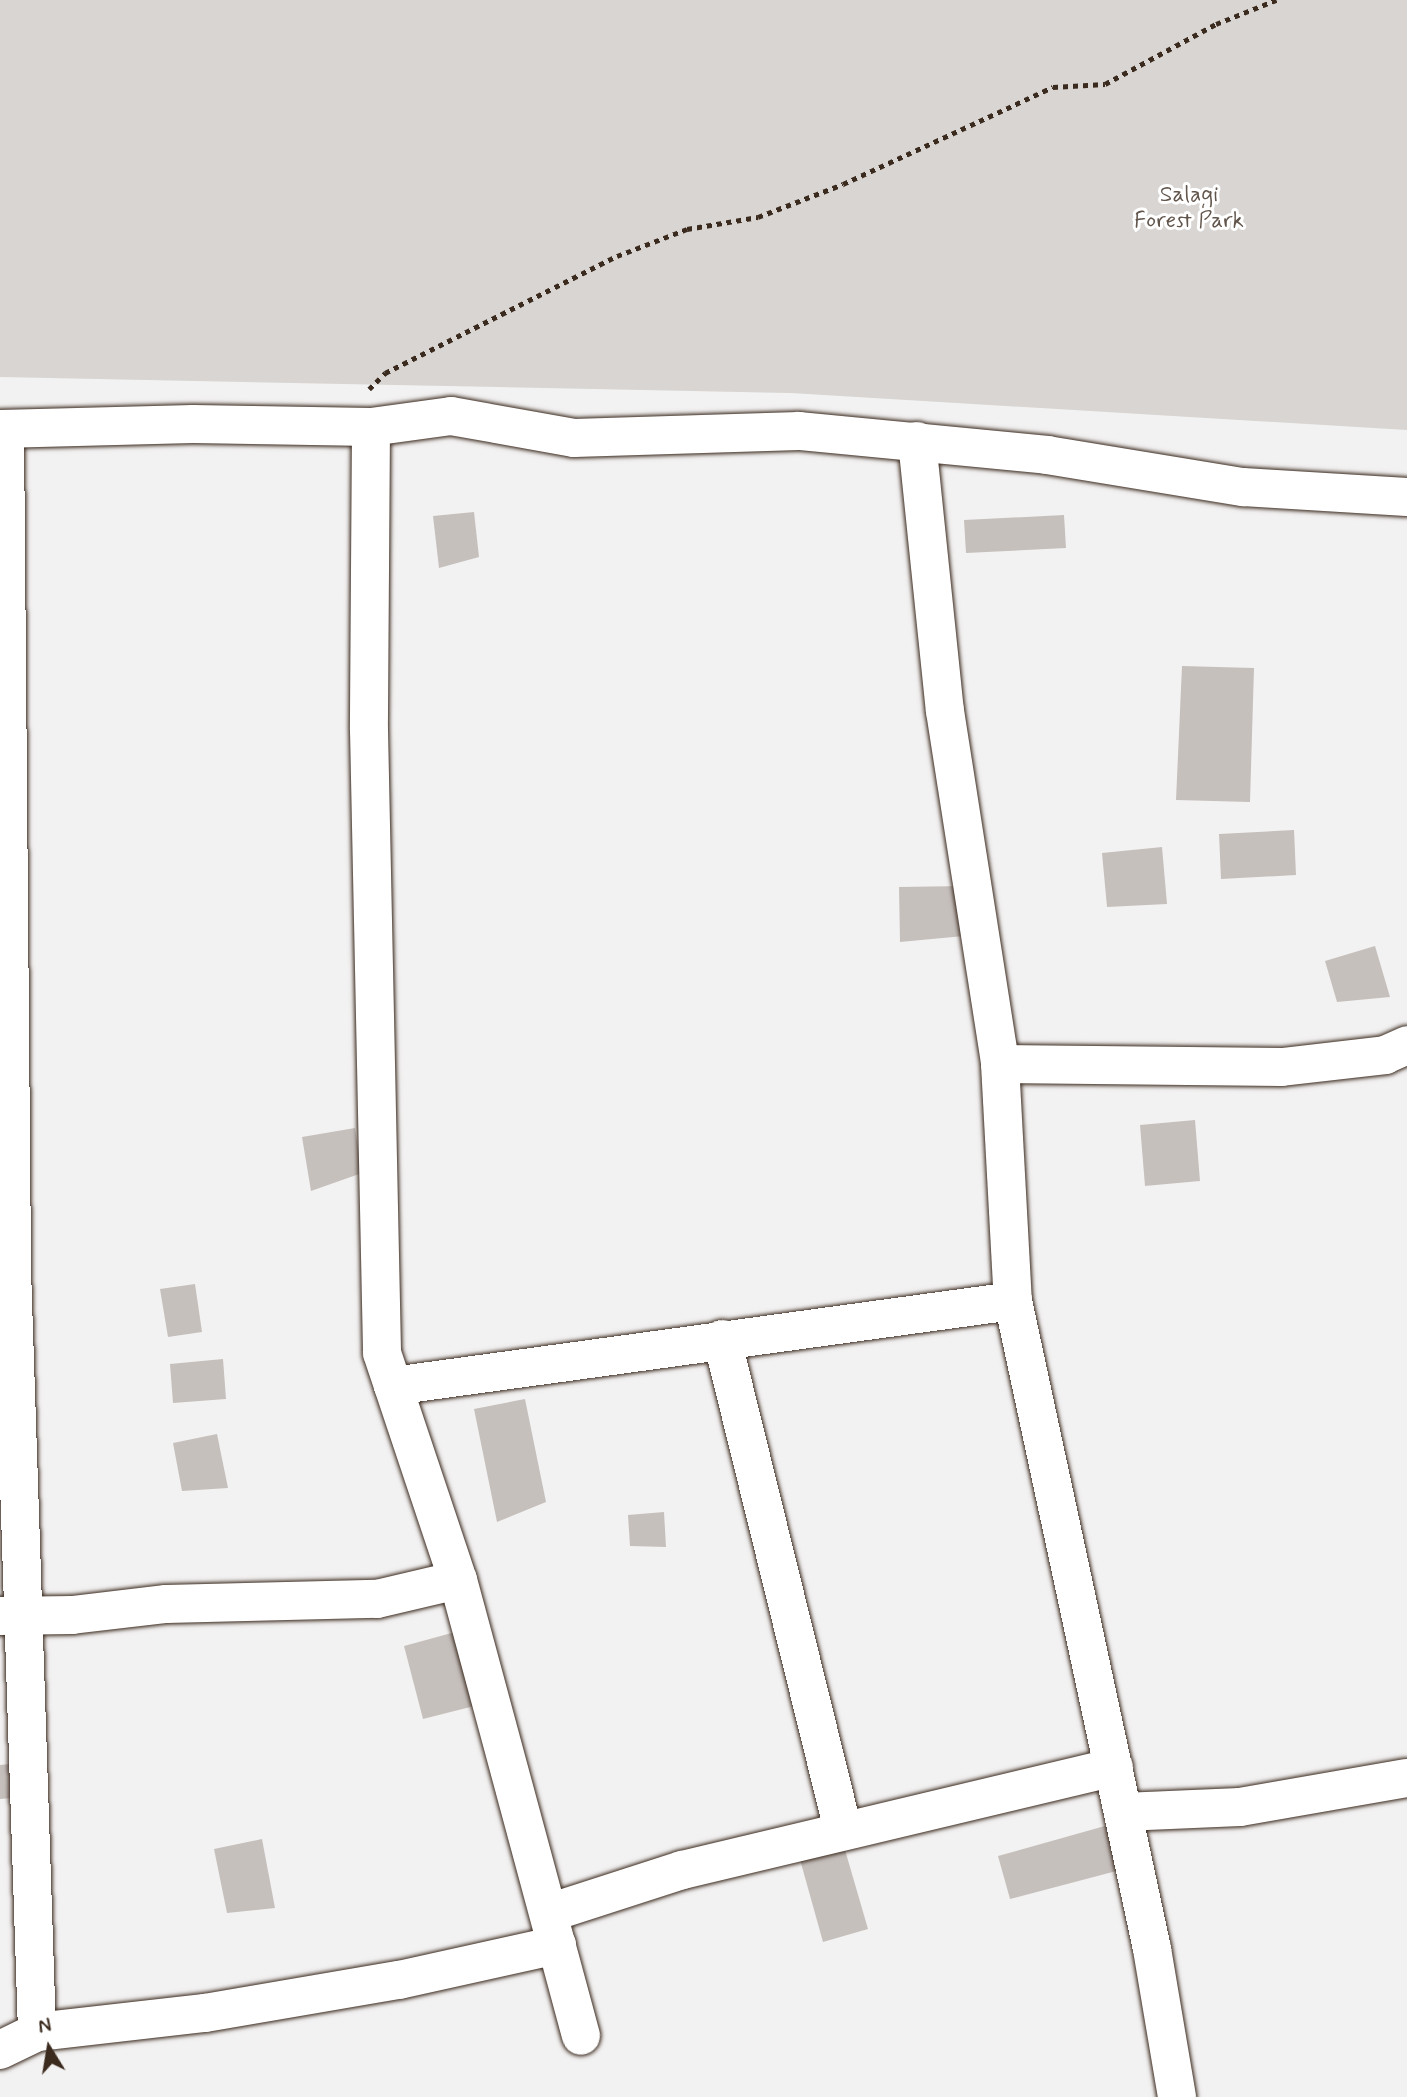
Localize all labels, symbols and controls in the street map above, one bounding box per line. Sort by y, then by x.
park label: Salagi Forest Park [1134,181,1244,235]
north arrow [14,2013,84,2083]
text: N [36,2013,53,2040]

